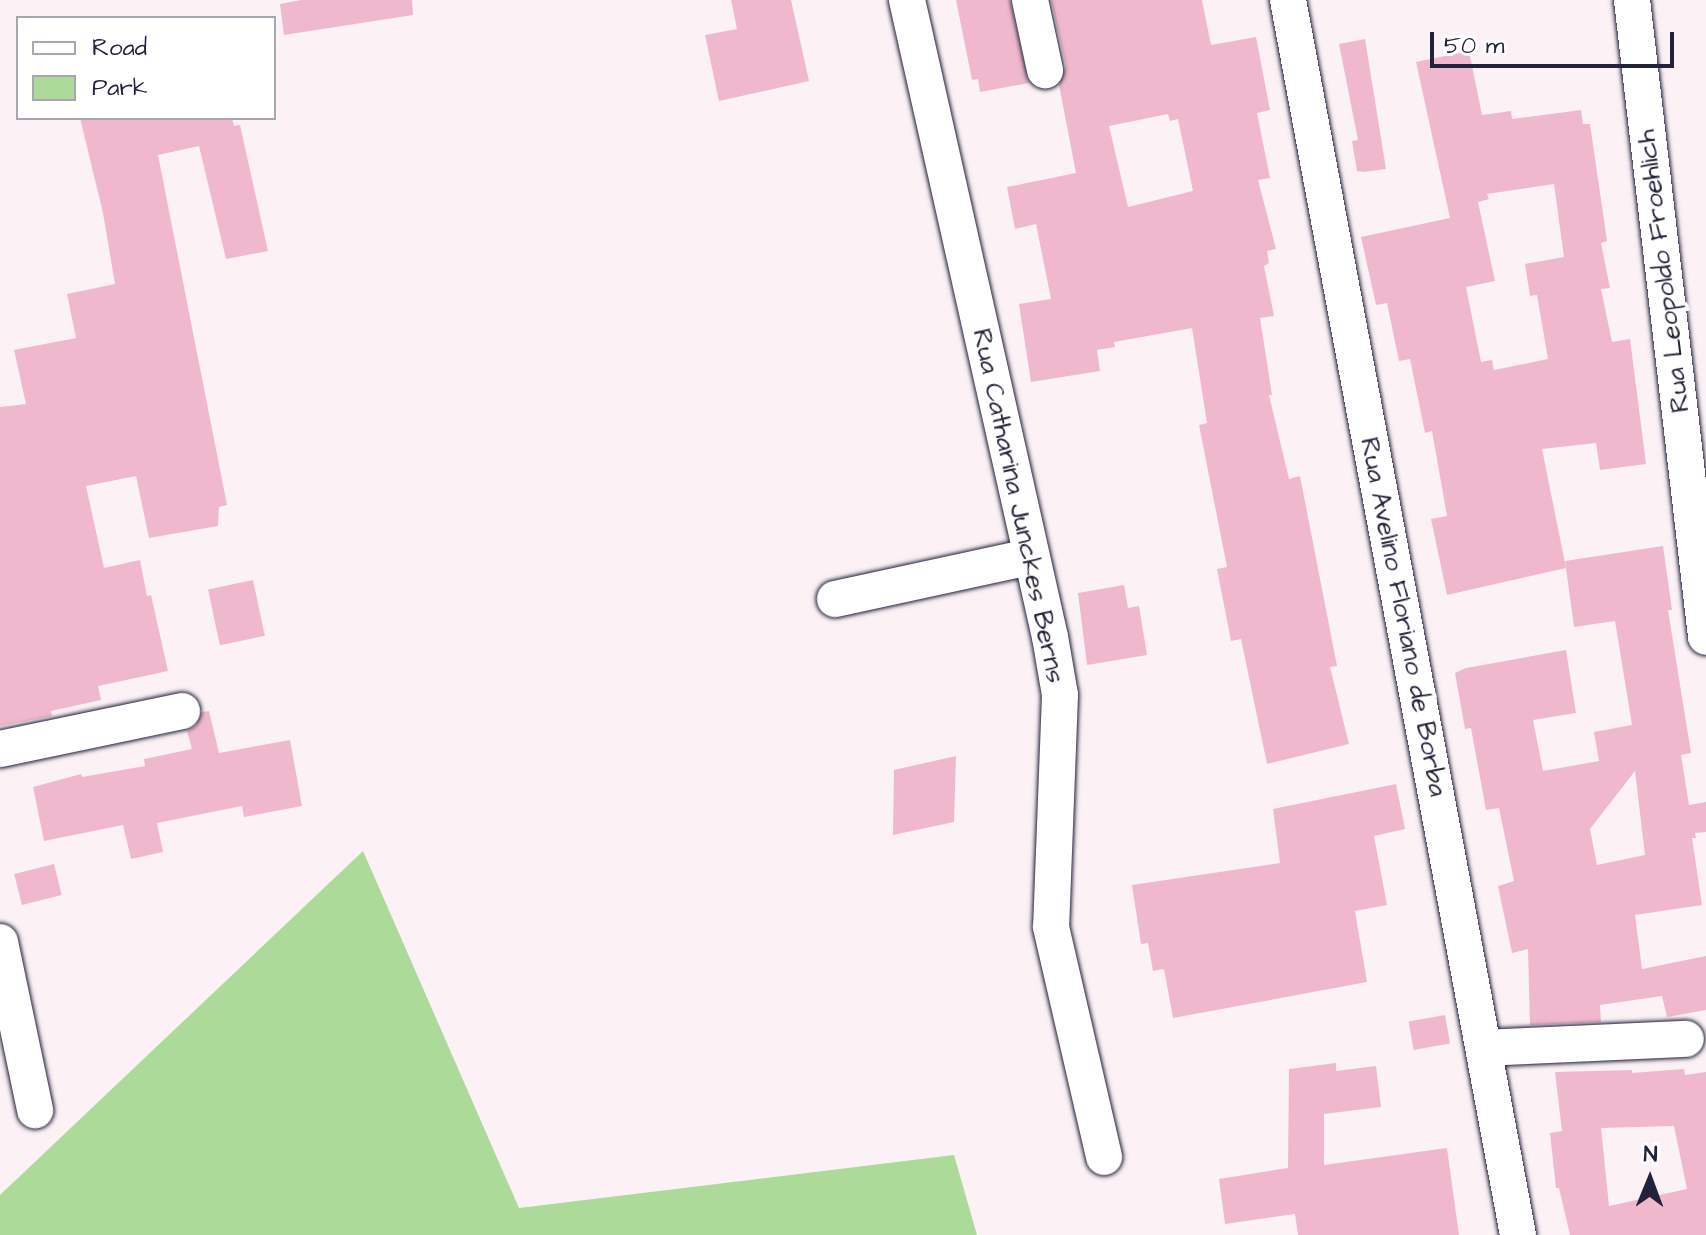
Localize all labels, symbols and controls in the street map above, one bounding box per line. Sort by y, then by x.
legend [16,16,276,120]
scale bar [1434,16,1678,66]
text: 50 m [1444,29,1504,63]
text: Road [92,31,147,65]
text: Park [92,71,148,105]
street label: Rua Leopoldo Froehlich [1631,128,1697,414]
street label: Rua Catharina Junckes Berns [965,326,1071,686]
street label: Rua Avelino Floriano de Borba [1353,435,1453,799]
north arrow [1610,1139,1690,1219]
text: N [1643,1139,1658,1170]

